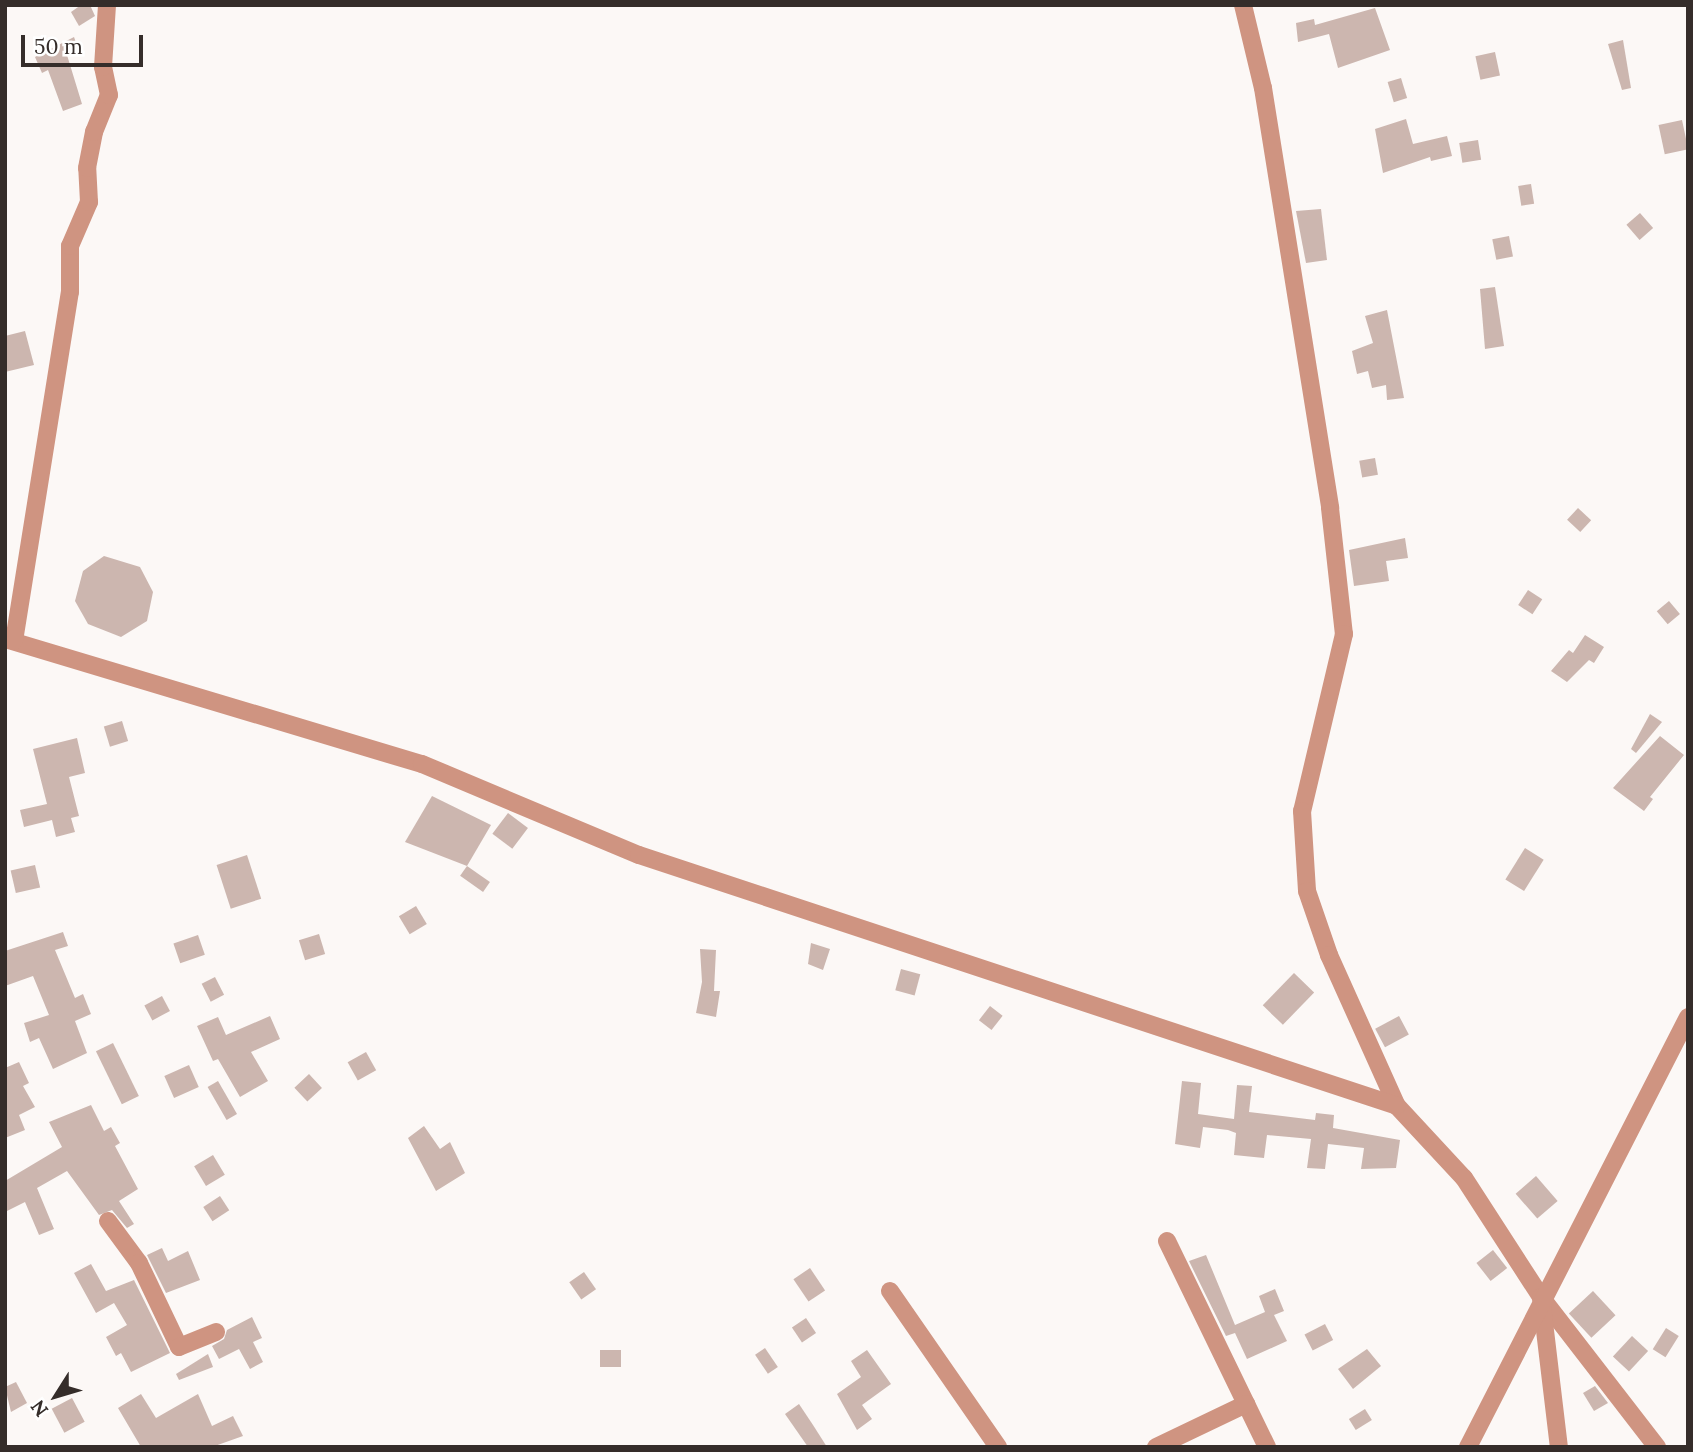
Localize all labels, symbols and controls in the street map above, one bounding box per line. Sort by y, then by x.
scale bar [24,21,147,65]
text: 50 m [34,33,83,60]
north arrow [21,1361,91,1431]
text: N [25,1396,53,1422]

